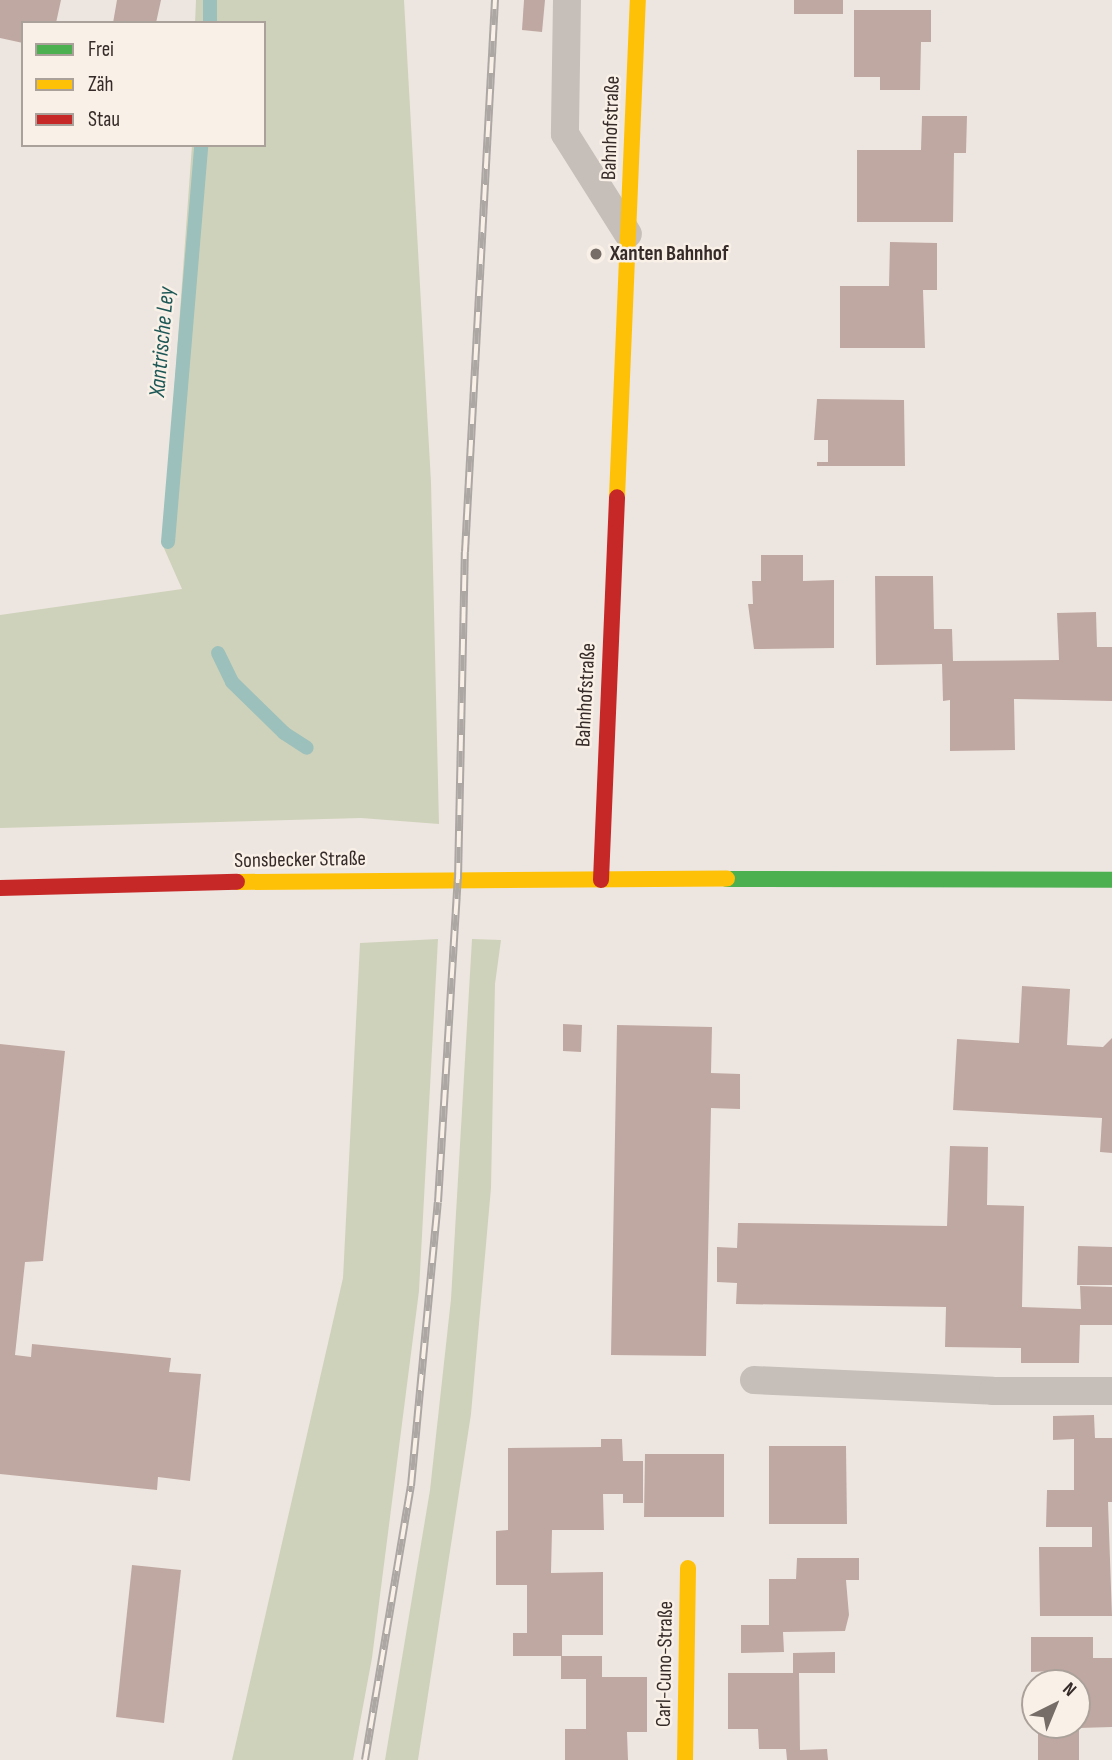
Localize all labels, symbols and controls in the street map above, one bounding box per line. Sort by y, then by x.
legend [21,21,266,147]
text: Frei [88,37,114,62]
text: Zäh [88,72,114,97]
street label: Bahnhofstraße [597,76,625,180]
text: Stau [88,107,120,132]
place label: Xanten Bahnhof [610,241,728,267]
marker: Xanten Bahnhof [588,246,604,262]
water label: Xantrische Ley [143,286,181,398]
street label: Bahnhofstraße [571,642,601,748]
street label: Sonsbecker Straße [234,846,366,874]
street label: Carl-Cuno-Straße [651,1601,679,1727]
north arrow [1021,1669,1091,1739]
text: N [1058,1678,1081,1702]

